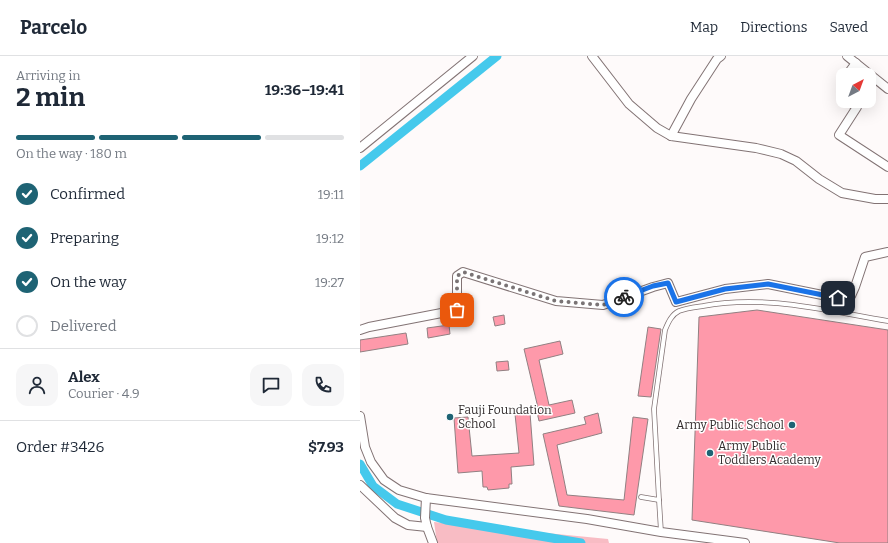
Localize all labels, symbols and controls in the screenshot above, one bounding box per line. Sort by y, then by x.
text: Parcelo [20,16,87,39]
text: Map [690,19,718,36]
text: Directions [740,19,808,36]
text: Saved [830,19,868,36]
text: Arriving in [16,68,81,83]
north arrow [836,68,876,108]
map controls [836,68,876,108]
text: 19:36–19:41 [265,81,344,99]
text: 2 min [16,82,85,113]
text: On the way · 180 m [16,146,127,161]
icon: check [16,183,38,205]
text: Confirmed [50,185,125,203]
text: 19:11 [318,187,344,202]
icon: check [16,227,38,249]
text: Preparing [50,229,119,247]
text: 19:12 [316,231,344,246]
icon: check [16,271,38,293]
text: On the way [50,273,127,291]
text: 19:27 [315,275,344,290]
courier [604,277,644,317]
pin [821,281,855,315]
icon: bike [613,286,635,308]
icon: home [827,287,849,309]
pin [440,293,474,327]
icon: bag [446,299,468,321]
text: Delivered [50,317,117,335]
button: person [16,364,58,406]
button: chat [250,364,292,406]
button: phone [302,364,344,406]
text: Alex [68,368,100,386]
text: Courier · 4.9 [68,386,140,401]
place label: Fauji Foundation School [458,403,552,431]
marker: Fauji Foundation School [445,412,455,422]
place label: Army Public School [676,418,785,432]
marker: Army Public School [787,420,797,430]
text: Order #3426 [16,438,104,456]
text: $7.93 [308,438,344,456]
place label: Army Public Toddlers Academy [718,439,821,467]
marker: Army Public Toddlers Academy [705,448,715,458]

